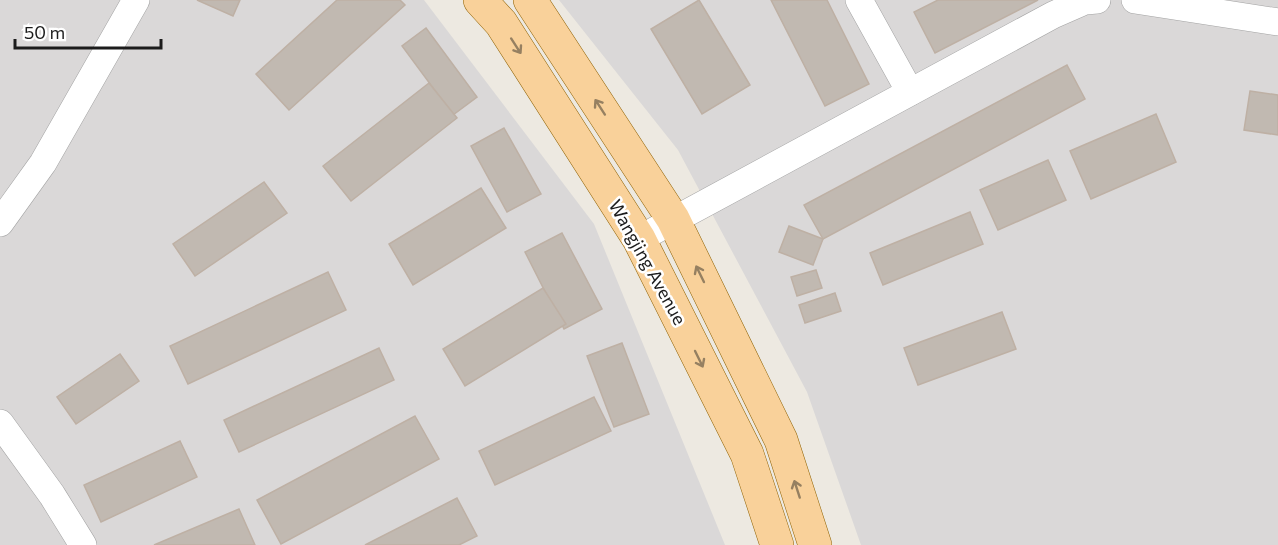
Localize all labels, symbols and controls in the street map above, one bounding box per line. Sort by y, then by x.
scale bar [15,12,160,50]
text: 50 m [24,21,65,43]
one-way arrow [510,37,522,54]
one-way arrow [594,99,606,116]
street label: Wangjing Avenue [605,196,691,328]
one-way arrow [693,265,705,283]
one-way arrow [694,349,706,367]
one-way arrow [791,480,802,499]

